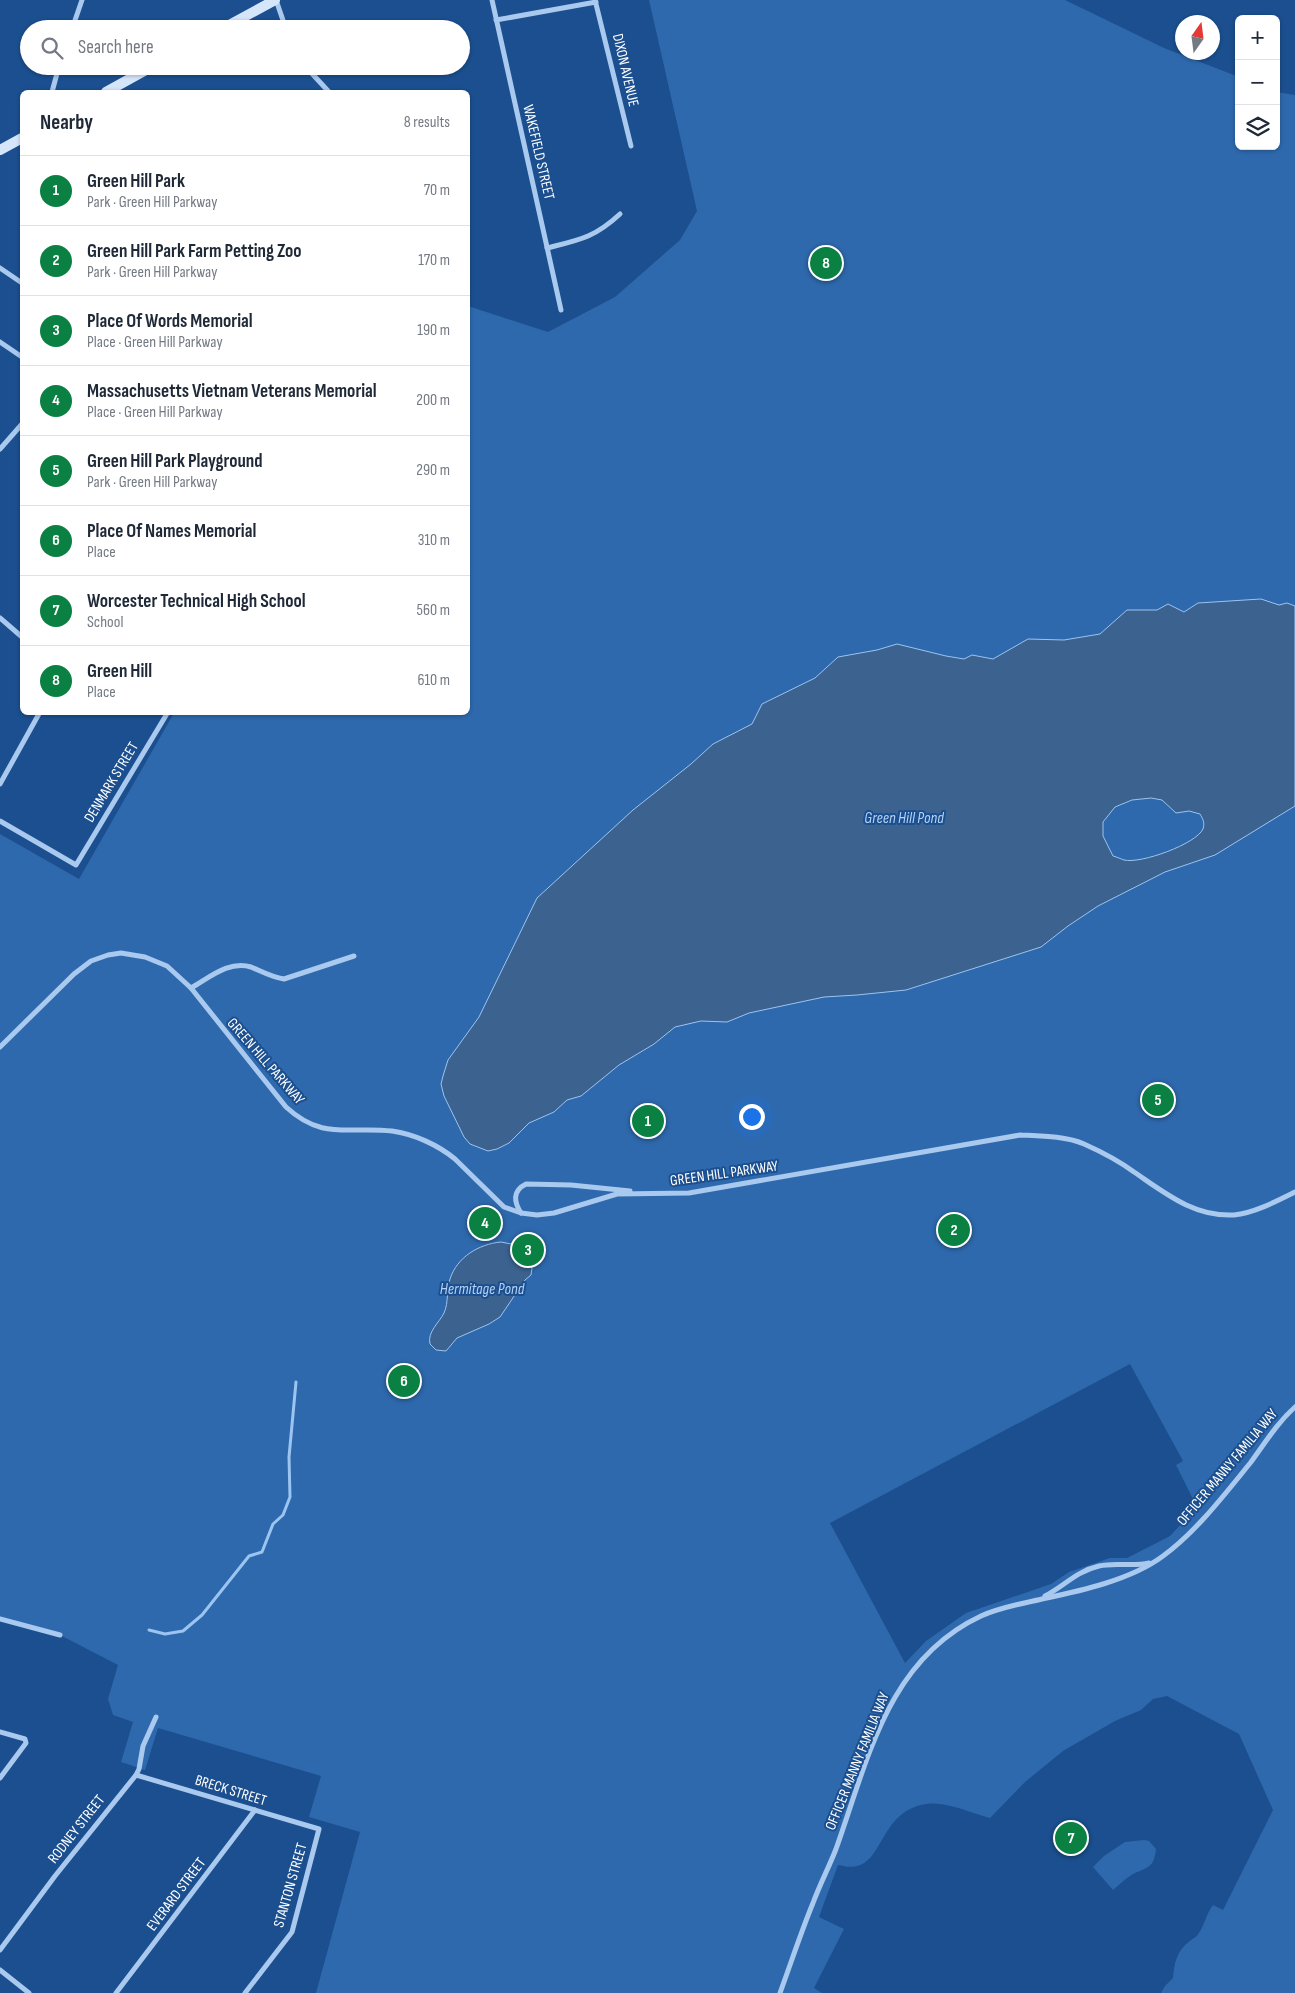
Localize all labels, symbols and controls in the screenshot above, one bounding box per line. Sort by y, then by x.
north arrow [1175,15,1220,60]
map controls [1235,15,1280,150]
button: + [1235,15,1280,60]
search box [20,20,470,75]
street label: DIXON AVENUE [608,32,643,108]
icon: search [38,34,66,62]
text: Search here [78,36,154,59]
button: − [1235,60,1280,105]
street label: WAKEFIELD STREET [518,103,559,201]
button: layers [1235,105,1280,150]
text: Nearby [40,110,93,135]
text: 8 results [404,113,450,132]
text: Green Hill Park [87,170,185,193]
text: 1 [53,181,59,200]
text: 70 m [424,181,450,200]
text: Park · Green Hill Parkway [87,193,217,212]
text: Green Hill Park Farm Petting Zoo [87,240,302,263]
pin: 8 [810,244,842,282]
text: 2 [52,251,60,270]
text: 170 m [418,251,450,270]
text: Park · Green Hill Parkway [87,263,217,282]
text: Place Of Words Memorial [87,310,253,333]
text: 3 [52,321,60,340]
text: 190 m [417,321,450,340]
text: Place · Green Hill Parkway [87,333,223,352]
text: Massachusetts Vietnam Veterans Memorial [87,380,377,403]
text: 4 [52,391,60,410]
text: 200 m [416,391,450,410]
text: Place · Green Hill Parkway [87,403,223,422]
text: Green Hill Park Playground [87,450,263,473]
text: 5 [52,461,60,480]
text: 290 m [416,461,450,480]
text: Park · Green Hill Parkway [87,473,217,492]
text: Place Of Names Memorial [87,520,256,543]
text: 6 [52,531,60,550]
text: 310 m [418,531,450,550]
text: Place [87,543,116,562]
text: Worcester Technical High School [87,590,306,613]
text: 7 [53,601,59,620]
text: 560 m [417,601,450,620]
text: School [87,613,123,632]
text: Green Hill [87,660,152,683]
text: 8 [52,671,60,690]
text: 610 m [417,671,450,690]
text: Place [87,683,116,702]
street label: DENMARK STREET [80,739,143,826]
water label: Green Hill Pond [864,809,944,828]
street label: GREEN HILL PARKWAY [223,1014,309,1109]
pin: 5 [1142,1081,1174,1119]
pin: 1 [632,1102,664,1140]
your location [739,1104,765,1130]
street label: GREEN HILL PARKWAY [669,1156,780,1190]
pin: 4 [469,1204,501,1242]
pin: 2 [938,1211,970,1249]
pin: 3 [512,1231,544,1269]
water label: Hermitage Pond [440,1280,525,1299]
pin: 6 [388,1362,420,1400]
street label: OFFICER MANNY FAMILIA WAY [1173,1404,1282,1530]
street label: OFFICER MANNY FAMILIA WAY [821,1689,894,1833]
street label: BRECK STREET [193,1771,269,1810]
street label: RODNEY STREET [44,1791,109,1867]
pin: 7 [1055,1819,1087,1857]
street label: STANTON STREET [269,1841,312,1930]
street label: EVERARD STREET [143,1854,210,1935]

